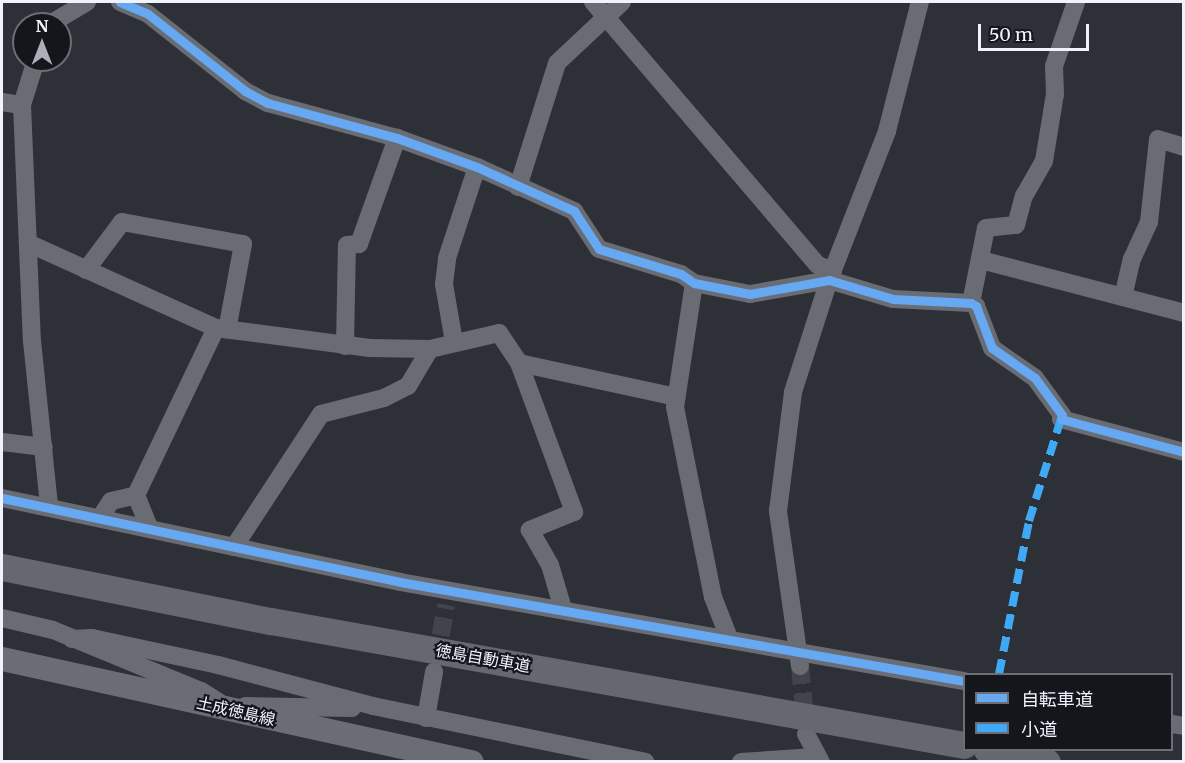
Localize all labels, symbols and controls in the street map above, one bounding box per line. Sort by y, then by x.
north arrow [12,12,72,72]
scale bar [981,12,1092,50]
text: N [36,16,48,36]
text: 50 m [989,23,1033,46]
street label: 徳島自動車道 [434,640,532,676]
legend [963,673,1173,751]
text: 自転車道 [1021,688,1093,711]
street label: 土成徳島線 [195,693,277,729]
text: 小道 [1021,718,1057,741]

